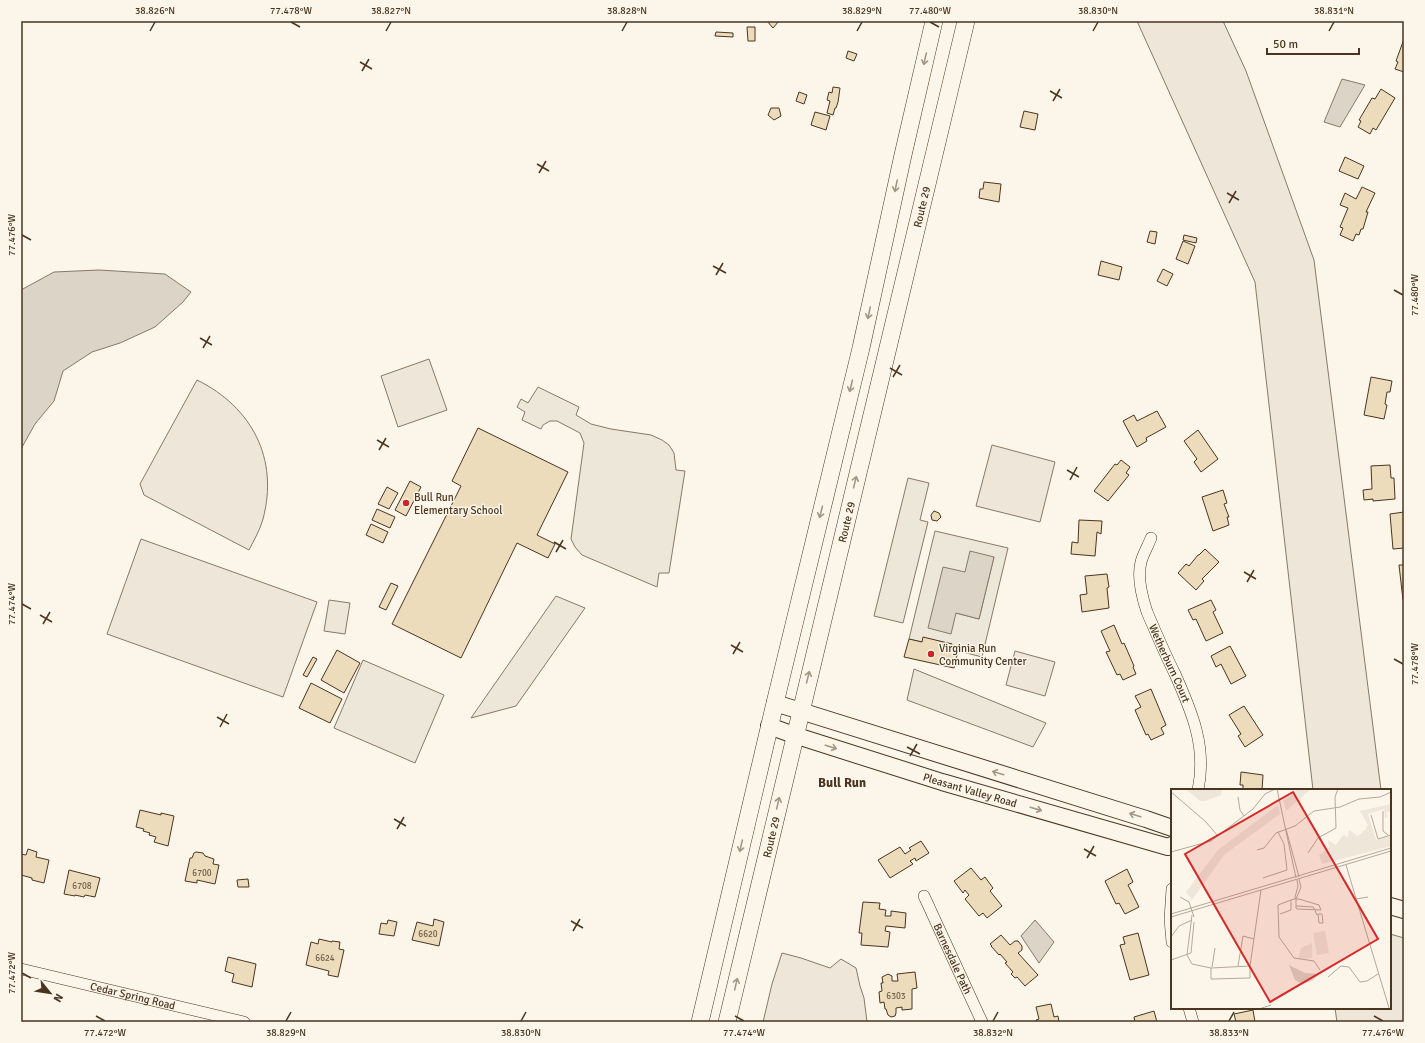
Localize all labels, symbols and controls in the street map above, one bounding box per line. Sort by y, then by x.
text: 38.826°N [135,5,175,17]
text: 77.478°W [270,5,312,17]
text: 38.827°N [371,5,411,17]
text: 38.828°N [607,5,647,17]
text: 38.829°N [842,5,882,17]
text: 77.480°W [909,5,951,17]
text: 38.830°N [1078,5,1118,17]
text: 38.831°N [1314,5,1354,17]
scale bar [1267,30,1359,56]
text: 50 m [1273,37,1298,52]
one-way arrow [921,52,929,65]
one-way arrow [892,179,900,192]
street label: Route 29 [911,185,933,229]
text: 77.476°W [6,214,18,256]
text: 77.480°W [1409,274,1421,316]
one-way arrow [864,306,872,319]
one-way arrow [847,379,855,392]
one-way arrow [852,476,860,489]
place label: Bull Run Elementary School [414,491,502,517]
marker: Bull Run Elementary School [401,498,411,508]
street label: Route 29 [836,500,858,544]
one-way arrow [816,505,824,518]
text: 77.474°W [6,583,18,625]
street label: Wetherburn Court [1146,622,1193,705]
place label: Virginia Run Community Center [939,642,1027,668]
text: 77.478°W [1409,643,1421,685]
marker: Virginia Run Community Center [926,649,936,659]
one-way arrow [805,670,813,683]
one-way arrow [825,744,838,751]
one-way arrow [991,769,1004,776]
street label: Pleasant Valley Road [921,770,1019,810]
district label: Bull Run [818,775,866,791]
inset map [1171,789,1391,1009]
one-way arrow [775,797,783,810]
one-way arrow [1030,806,1043,813]
one-way arrow [1129,811,1142,818]
street label: Route 29 [760,815,783,859]
one-way arrow [737,839,745,852]
house number: 6700 [192,868,212,879]
house number: 6708 [72,881,92,892]
street label: Barnesdale Path [931,921,974,996]
house number: 6620 [418,929,438,940]
text: 77.472°W [6,952,18,994]
house number: 6624 [315,953,335,964]
north arrow [30,973,70,1013]
one-way arrow [732,978,740,991]
street label: Cedar Spring Road [89,980,177,1012]
text: N [51,991,66,1004]
house number: 6303 [886,991,906,1002]
text: 77.472°W [84,1027,126,1039]
text: 38.829°N [266,1027,306,1039]
text: 38.830°N [501,1027,541,1039]
text: 77.474°W [723,1027,765,1039]
text: 38.832°N [973,1027,1013,1039]
text: 38.833°N [1209,1027,1249,1039]
text: 77.476°W [1362,1027,1404,1039]

